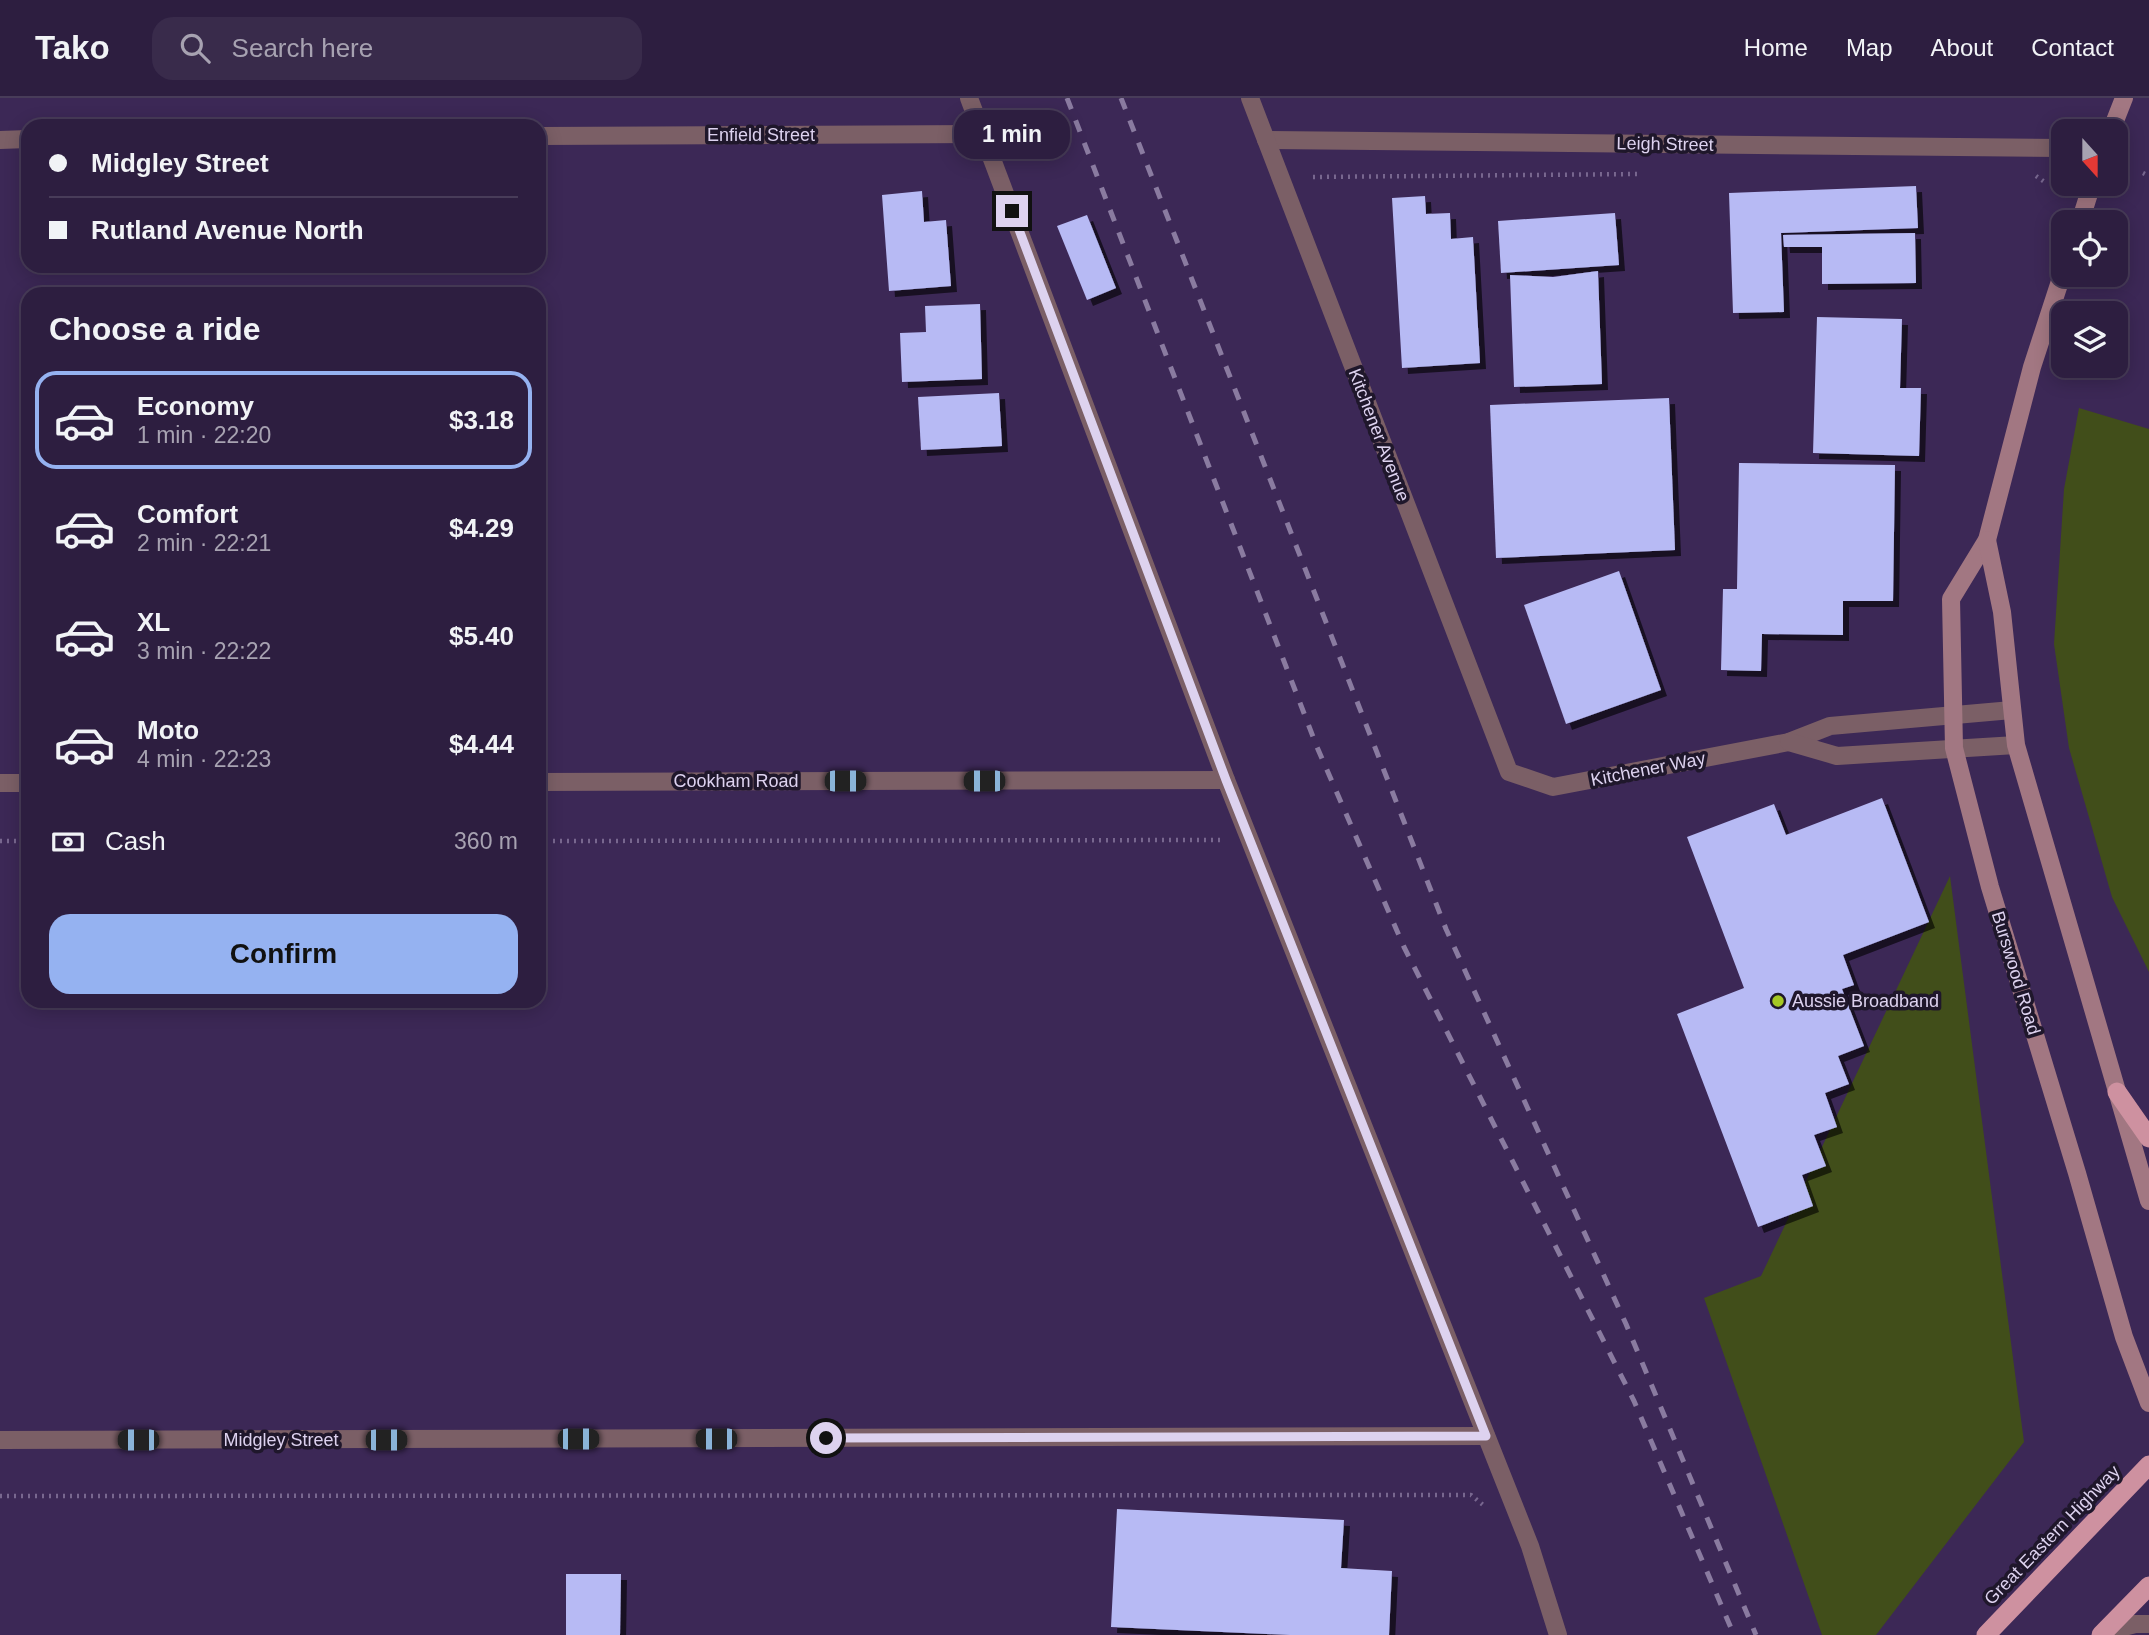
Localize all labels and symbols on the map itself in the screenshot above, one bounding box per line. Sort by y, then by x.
callout: 1 min [954,109,1070,158]
north arrow [2051,119,2128,196]
street label: Enfield Street [707,125,815,145]
street label: Leigh Street [1616,133,1714,155]
route end [996,195,1028,227]
street label: Kitchener Avenue [1344,366,1414,504]
street label: Kitchener Way [1589,748,1707,790]
street label: Cookham Road [673,771,799,791]
car [825,771,867,792]
car [964,771,1006,792]
street label: Burswood Road [1988,909,2044,1037]
place label: Aussie Broadband [1792,991,1939,1011]
marker: Aussie Broadband [1770,993,1786,1009]
route start [810,1422,842,1454]
car [558,1429,600,1450]
car [696,1429,738,1450]
car [118,1430,160,1451]
street label: Midgley Street [223,1430,339,1450]
car [366,1430,408,1451]
street label: Great Eastern Highway [1980,1461,2124,1609]

